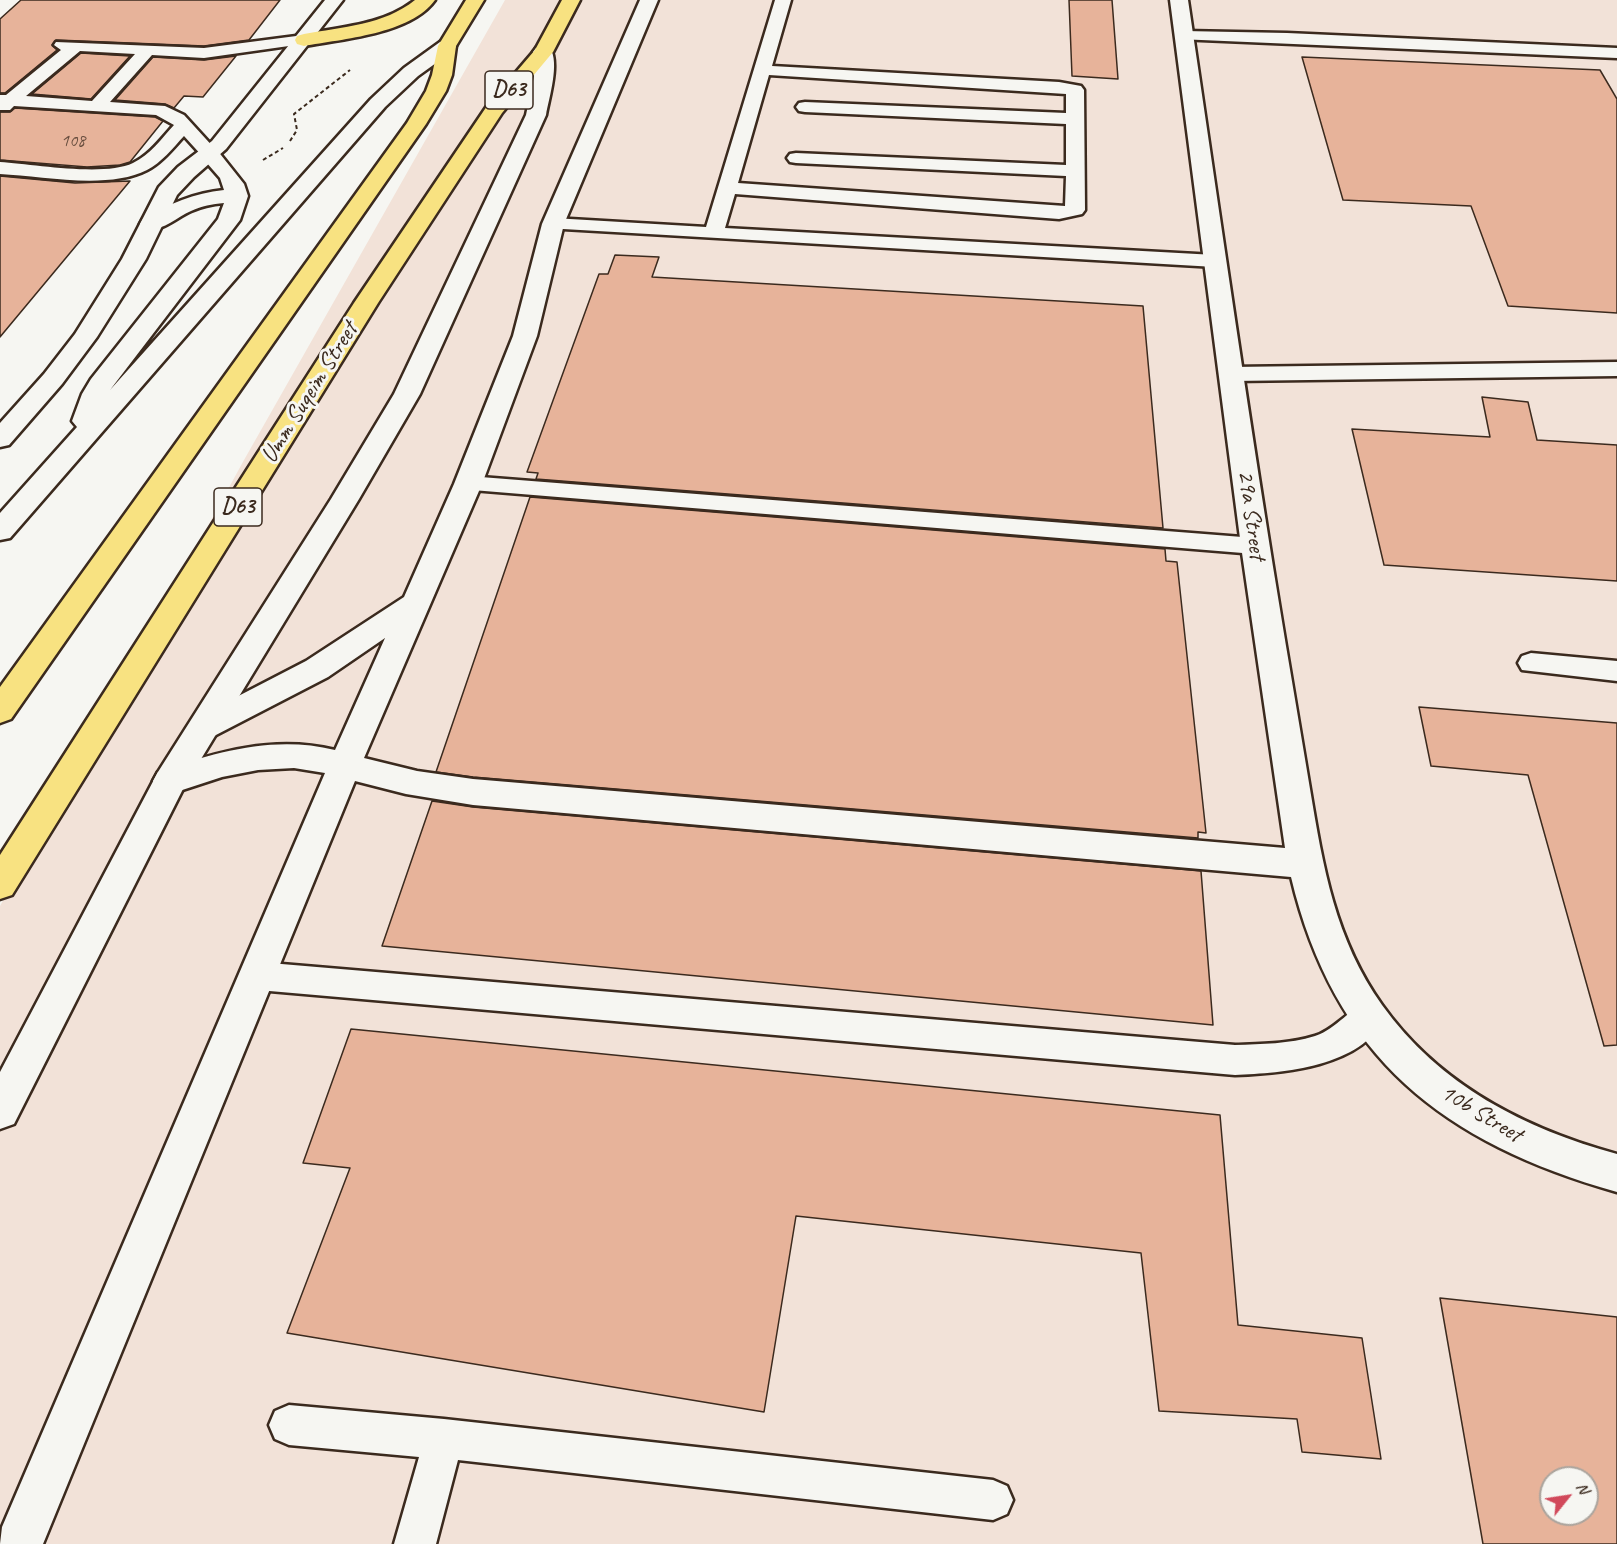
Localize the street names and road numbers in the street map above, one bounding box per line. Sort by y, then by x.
road number: D63 [485,71,533,109]
street label: Umm Suqeim Street [255,317,365,469]
street label: 29a Street [1230,468,1272,562]
road number: D63 [214,488,262,526]
street label: 10b Street [1435,1078,1527,1150]

